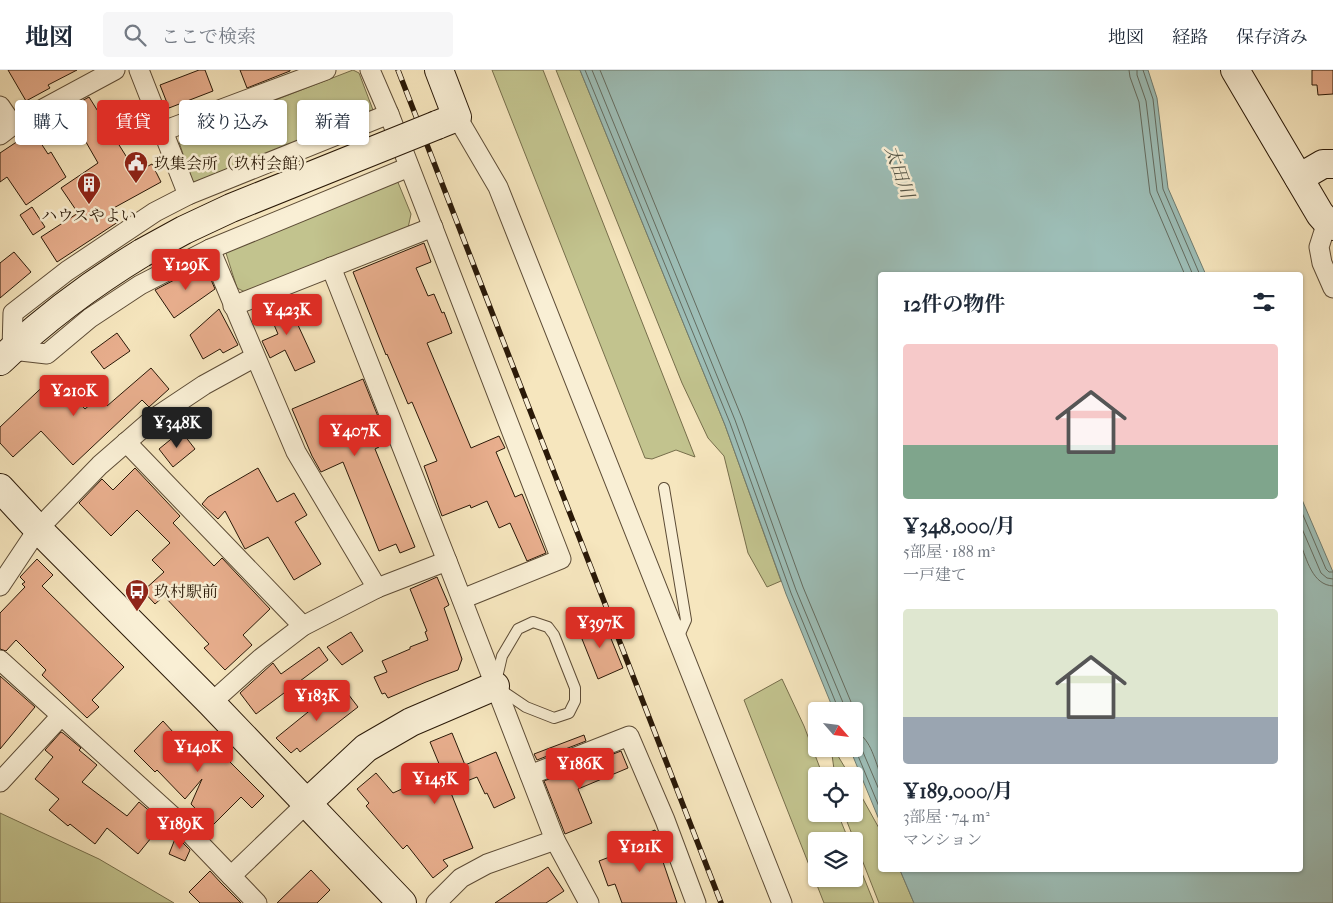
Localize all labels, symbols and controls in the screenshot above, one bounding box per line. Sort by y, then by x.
search box [103,12,453,57]
icon: search [121,21,149,49]
text: 地図 [25,23,73,51]
text: ここで検索 [161,26,256,48]
text: 地図 [1108,27,1144,48]
text: 経路 [1172,27,1208,48]
text: 保存済み [1236,27,1308,48]
chip: 購入 [15,100,87,145]
chip: 賃貸 [97,100,169,145]
chip: 絞り込み [179,100,287,145]
chip: 新着 [297,100,369,145]
water label: 太田川 [880,143,918,203]
public building icon: 玖集会所（玖村会館） [123,150,149,184]
place label: 玖集会所（玖村会館） [154,154,314,173]
building icon: ハウスやよい [76,171,102,205]
place label: ハウスやよい [41,206,137,225]
pin: ¥129K [151,248,221,291]
text: ¥129K [163,255,209,274]
icon: filters [1250,288,1278,316]
text: 12件の物件 [903,292,1005,316]
pin: ¥423K [252,294,322,336]
text: ¥423K [263,300,311,319]
pin: ¥210K [39,374,109,417]
icon: home [1046,377,1136,467]
text: ¥210K [51,381,97,400]
pin: ¥348K [142,406,212,449]
text: ¥348K [153,413,201,432]
pin: ¥407K [320,414,390,457]
text: ¥407K [330,421,380,440]
text: ¥348,000/月 [903,514,1016,538]
text: 5部屋 · 188 m² [903,542,995,561]
text: 一戸建て [903,565,967,584]
bus stop icon: 玖村駅前 [124,578,150,612]
place label: 玖村駅前 [154,582,218,601]
pin: ¥397K [565,606,635,649]
text: ¥397K [577,613,623,632]
icon: home [1046,642,1136,732]
pin: ¥183K [282,680,352,722]
text: ¥183K [295,686,339,705]
north arrow [808,702,862,758]
map controls [808,702,863,887]
pin: ¥140K [163,730,233,773]
text: ¥140K [174,737,222,756]
pin: ¥186K [545,748,615,790]
text: ¥186K [557,754,603,773]
pin: ¥145K [400,762,470,805]
button: locate [808,767,863,822]
text: ¥145K [412,769,458,788]
text: ¥189,000/月 [903,779,1014,803]
text: 3部屋 · 74 m² [903,807,990,826]
pin: ¥189K [145,808,215,850]
text: ¥189K [157,814,203,833]
pin: ¥121K [605,830,675,873]
text: マンション [903,830,982,849]
button: layers [808,832,863,887]
text: ¥121K [618,837,662,856]

